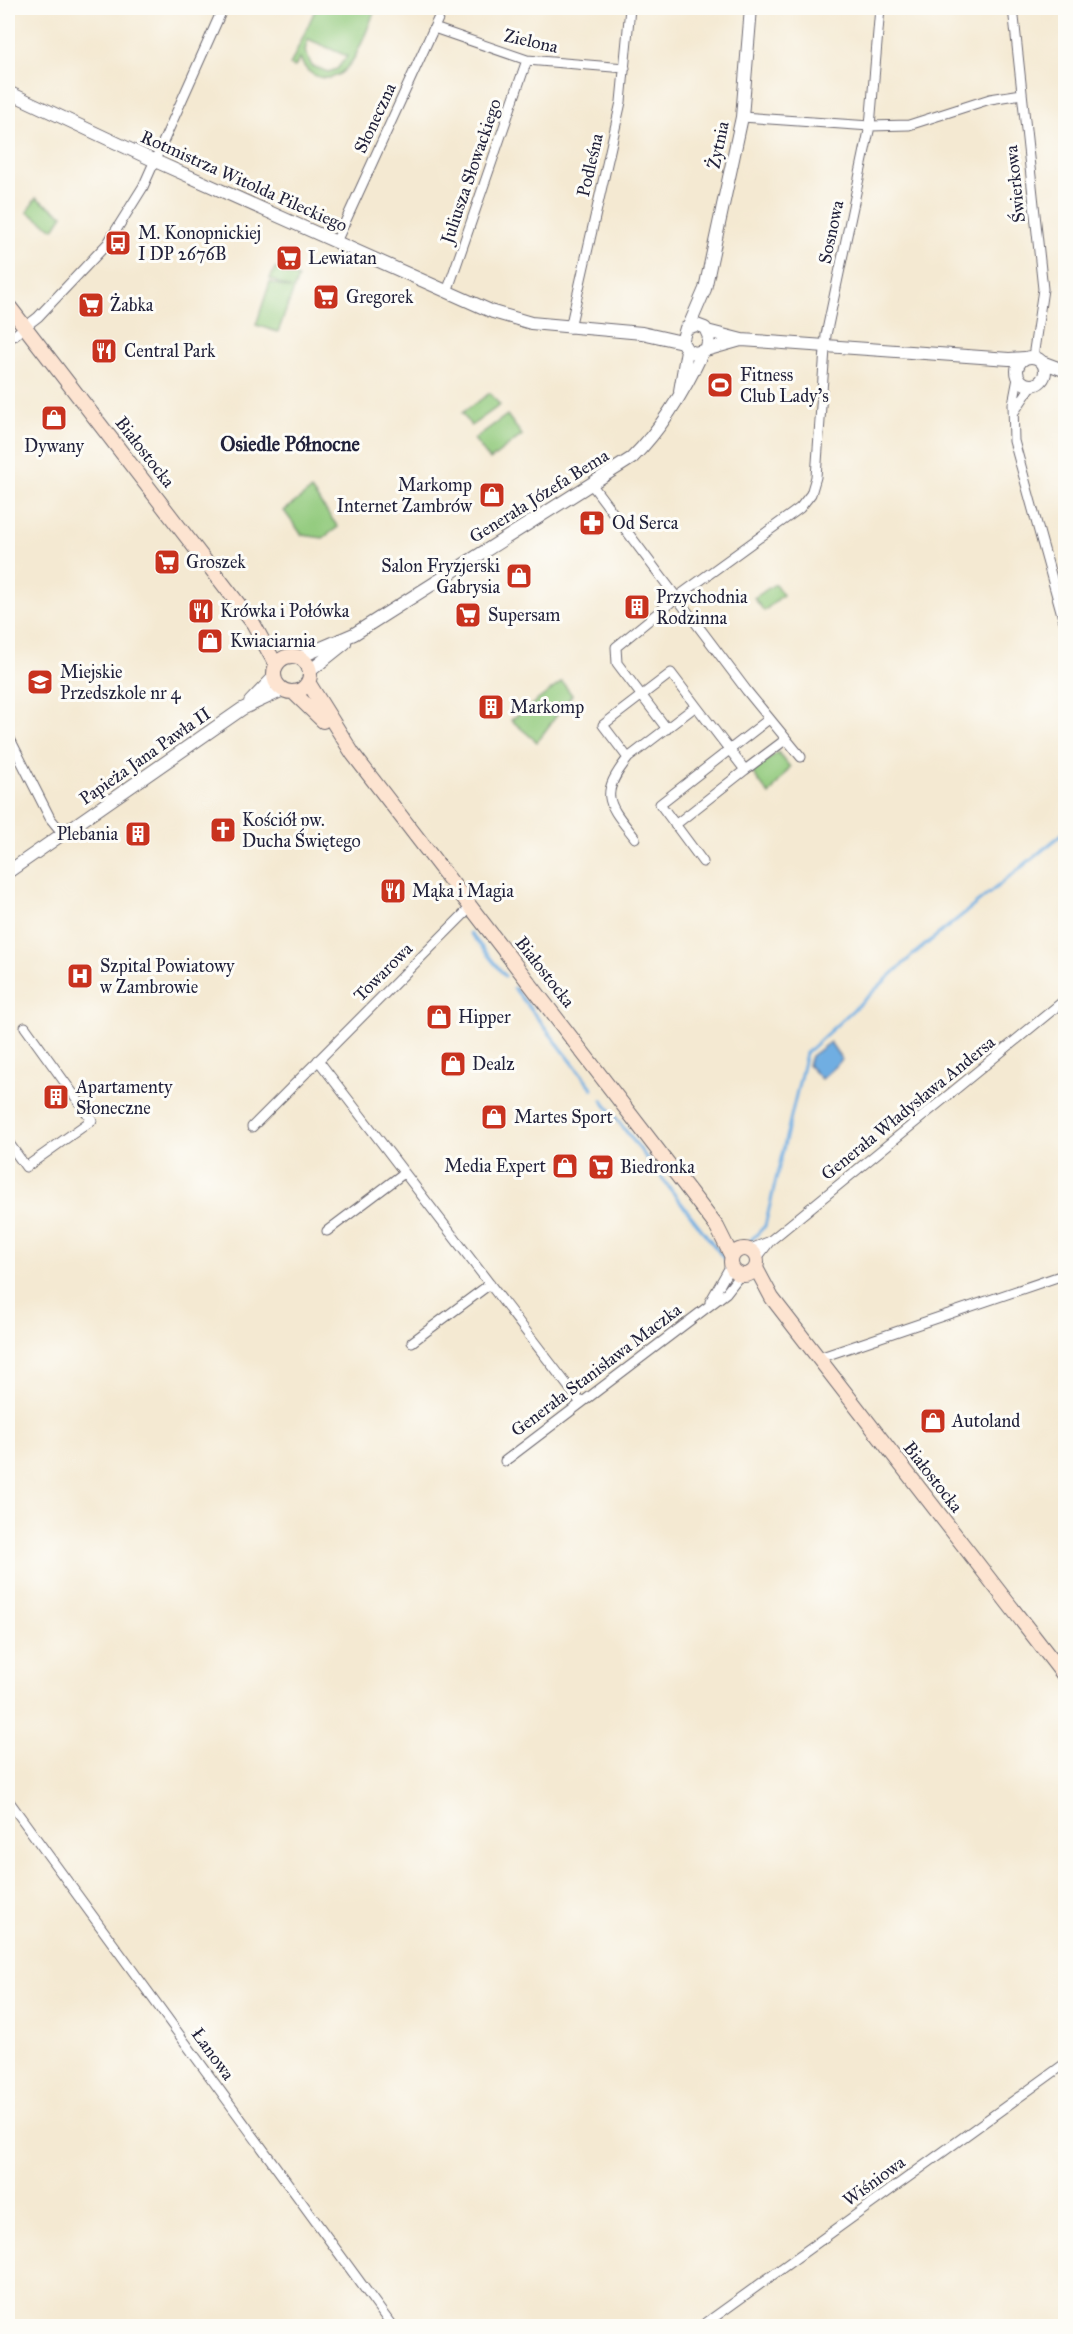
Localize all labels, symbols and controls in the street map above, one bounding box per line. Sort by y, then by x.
street label: Zielona [502,24,561,58]
street label: Słoneczna [349,79,401,157]
street label: Juliusza Słowackiego [435,96,507,249]
street label: Żytnia [701,119,734,171]
street label: Rotmistrza Witolda Pileckiego [137,125,351,238]
street label: Podleśna [572,131,608,199]
street label: Świerkowa [998,144,1030,224]
street label: Sosnowa [814,198,849,266]
place label: M. Konopnickiej I DP 2676B [138,222,261,265]
bus stop icon: M. Konopnickiej I DP 2676B [103,228,133,258]
supermarket icon: Lewiatan [274,243,304,273]
place label: Lewiatan [308,247,377,269]
supermarket icon: Gregorek [311,282,341,312]
place label: Gregorek [346,286,414,309]
supermarket icon: Żabka [76,290,106,320]
place label: Żabka [110,293,154,316]
restaurant icon: Central Park [89,336,119,366]
place label: Central Park [124,340,216,362]
place label: Fitness Club Lady's [740,364,829,407]
sports icon: Fitness Club Lady's [705,370,735,400]
shop icon: Dywany [39,403,69,433]
street label: Białostocka [110,412,180,492]
district label: Osiedle Północne [220,432,360,456]
place label: Dywany [24,435,84,457]
street label: Generała Józefa Bema [465,444,614,549]
place label: Markomp Internet Zambrów [336,474,472,517]
shop icon: Markomp Internet Zambrów [477,480,507,510]
pharmacy icon: Od Serca [577,508,607,538]
place label: Od Serca [612,512,679,534]
supermarket icon: Groszek [152,547,182,577]
place label: Groszek [186,551,246,573]
place label: Salon Fryzjerski Gabrysia [381,555,500,598]
shop icon: Salon Fryzjerski Gabrysia [504,561,534,591]
place label: Przychodnia Rodzinna [656,586,748,629]
building icon: Przychodnia Rodzinna [622,592,652,622]
restaurant icon: Krówka i Połówka [186,596,216,626]
place label: Krówka i Połówka [220,600,350,622]
supermarket icon: Supersam [453,600,483,630]
place label: Supersam [488,604,561,626]
shop icon: Kwiaciarnia [195,626,225,656]
place label: Kwiaciarnia [230,630,316,652]
place label: Miejskie Przedszkole nr 4 [60,661,182,704]
school or university icon: Miejskie Przedszkole nr 4 [25,667,55,697]
building icon: Markomp [476,692,506,722]
place label: Markomp [510,696,584,718]
street label: Papieża Jana Pawła II [75,702,216,810]
place label: Kościół pw. Ducha Świętego [242,809,361,853]
church icon: Kościół pw. Ducha Świętego [208,815,238,845]
building icon: Plebania [123,819,153,849]
place label: Plebania [57,823,118,845]
restaurant icon: Mąka i Magia [378,876,408,906]
place label: Mąka i Magia [412,880,514,903]
street label: Białostocka [510,932,580,1012]
street label: Towarowa [349,938,417,1006]
place label: Szpital Powiatowy w Zambrowie [100,955,235,998]
hospital icon: Szpital Powiatowy w Zambrowie [65,961,95,991]
shop icon: Hipper [424,1002,454,1032]
place label: Hipper [458,1006,511,1028]
street label: Generała Władysława Andersa [817,1031,1000,1185]
shop icon: Dealz [438,1049,468,1079]
place label: Dealz [472,1053,515,1075]
place label: Apartamenty Słoneczne [75,1076,173,1119]
building icon: Apartamenty Słoneczne [41,1082,71,1112]
shop icon: Martes Sport [479,1102,509,1132]
place label: Martes Sport [514,1106,613,1128]
shop icon: Media Expert [550,1151,580,1181]
supermarket icon: Biedronka [586,1152,616,1182]
place label: Media Expert [444,1155,547,1177]
place label: Biedronka [620,1156,695,1178]
street label: Generała Stanisława Maczka [506,1298,686,1441]
shop icon: Autoland [918,1406,948,1436]
place label: Autoland [951,1410,1020,1432]
street label: Białostocka [898,1437,968,1517]
street label: Łanowa [187,2024,240,2085]
street label: Wiśniowa [839,2151,910,2211]

